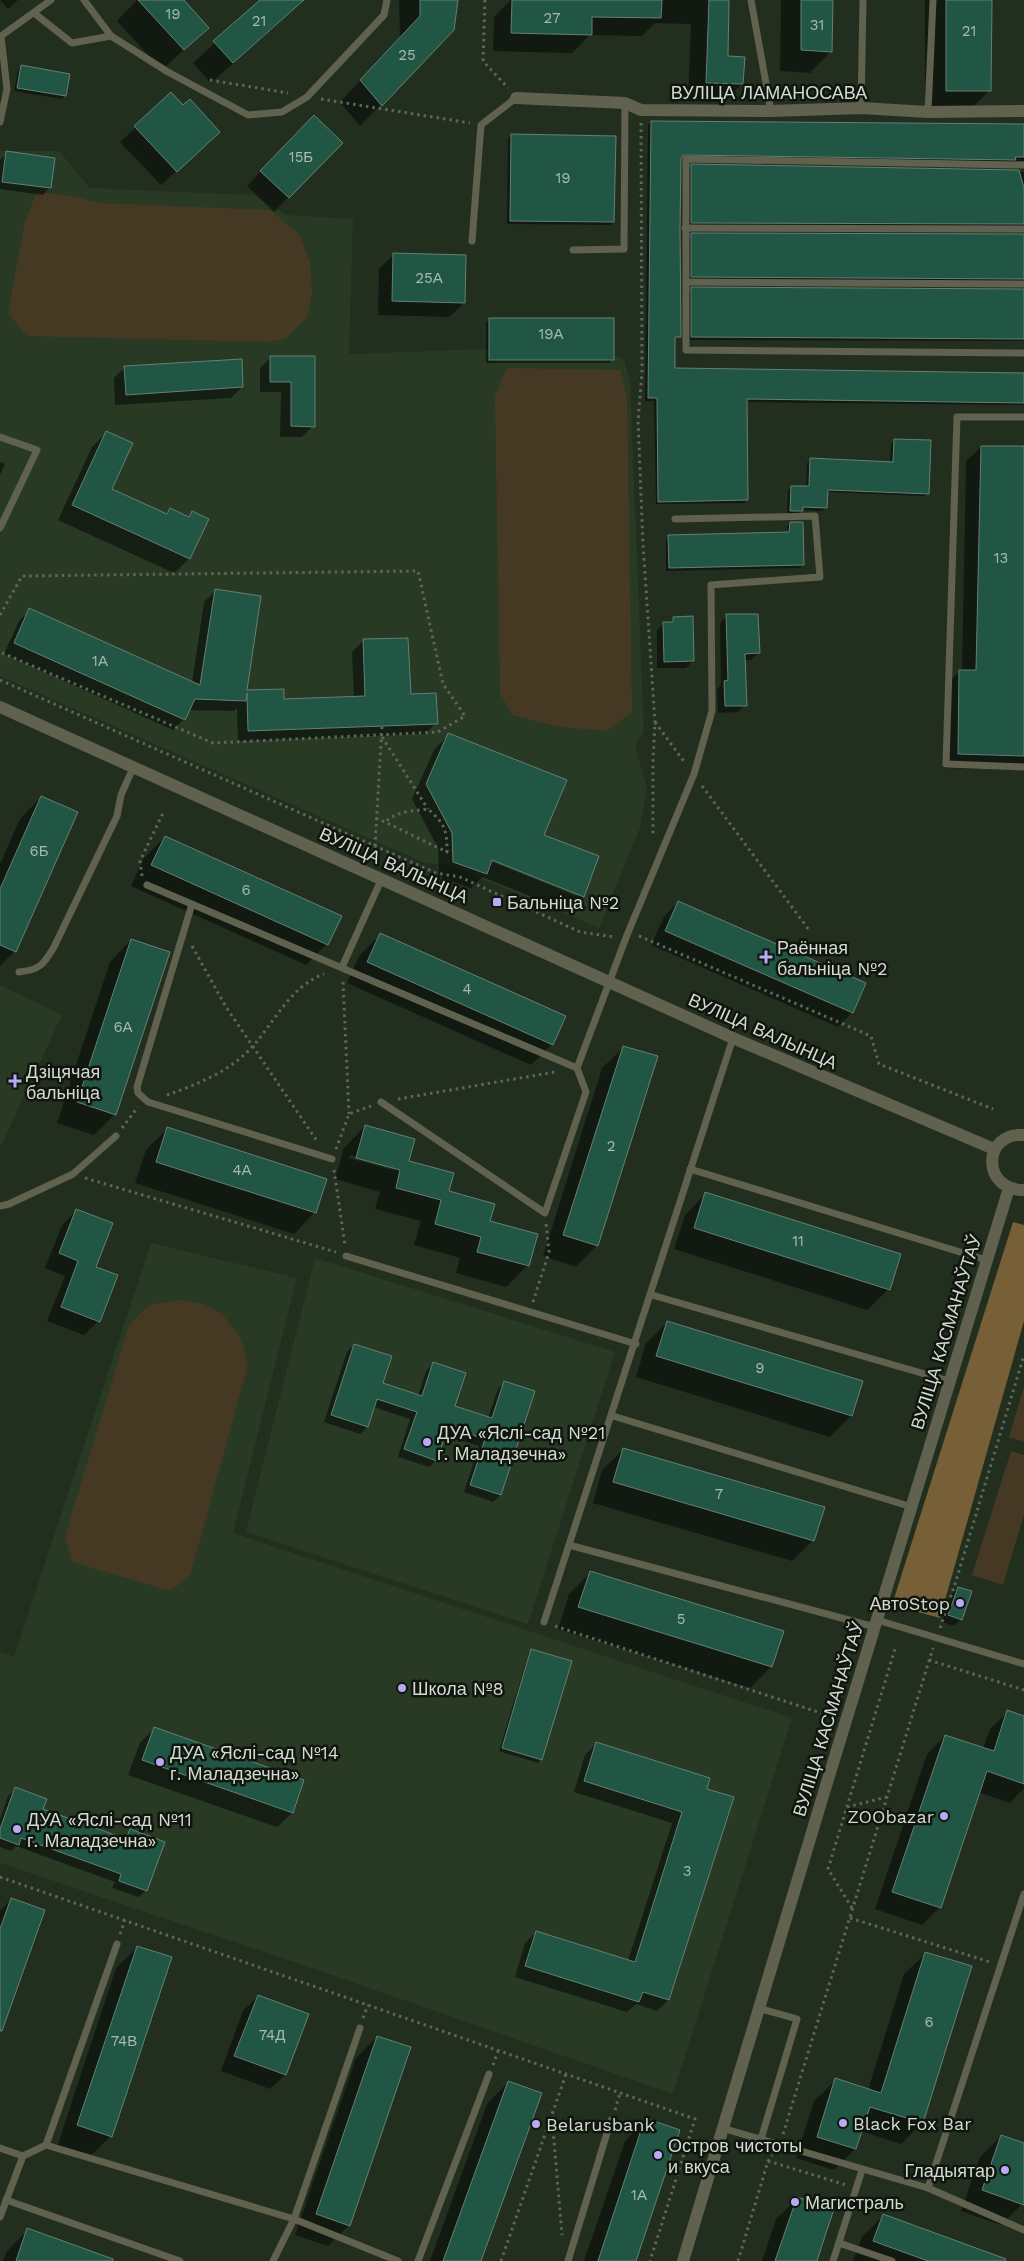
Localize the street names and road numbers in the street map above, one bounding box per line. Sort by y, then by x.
street label: ВУЛІЦА ЛАМАНОСАВА [671,82,867,103]
street label: ВУЛІЦА ВАЛЫНЦА [316,823,472,907]
street label: ВУЛІЦА ВАЛЫНЦА [685,989,841,1073]
street label: ВУЛІЦА КАСМАНАЎТАЎ [906,1231,986,1432]
street label: ВУЛІЦА КАСМАНАЎТАЎ [788,1618,868,1819]

